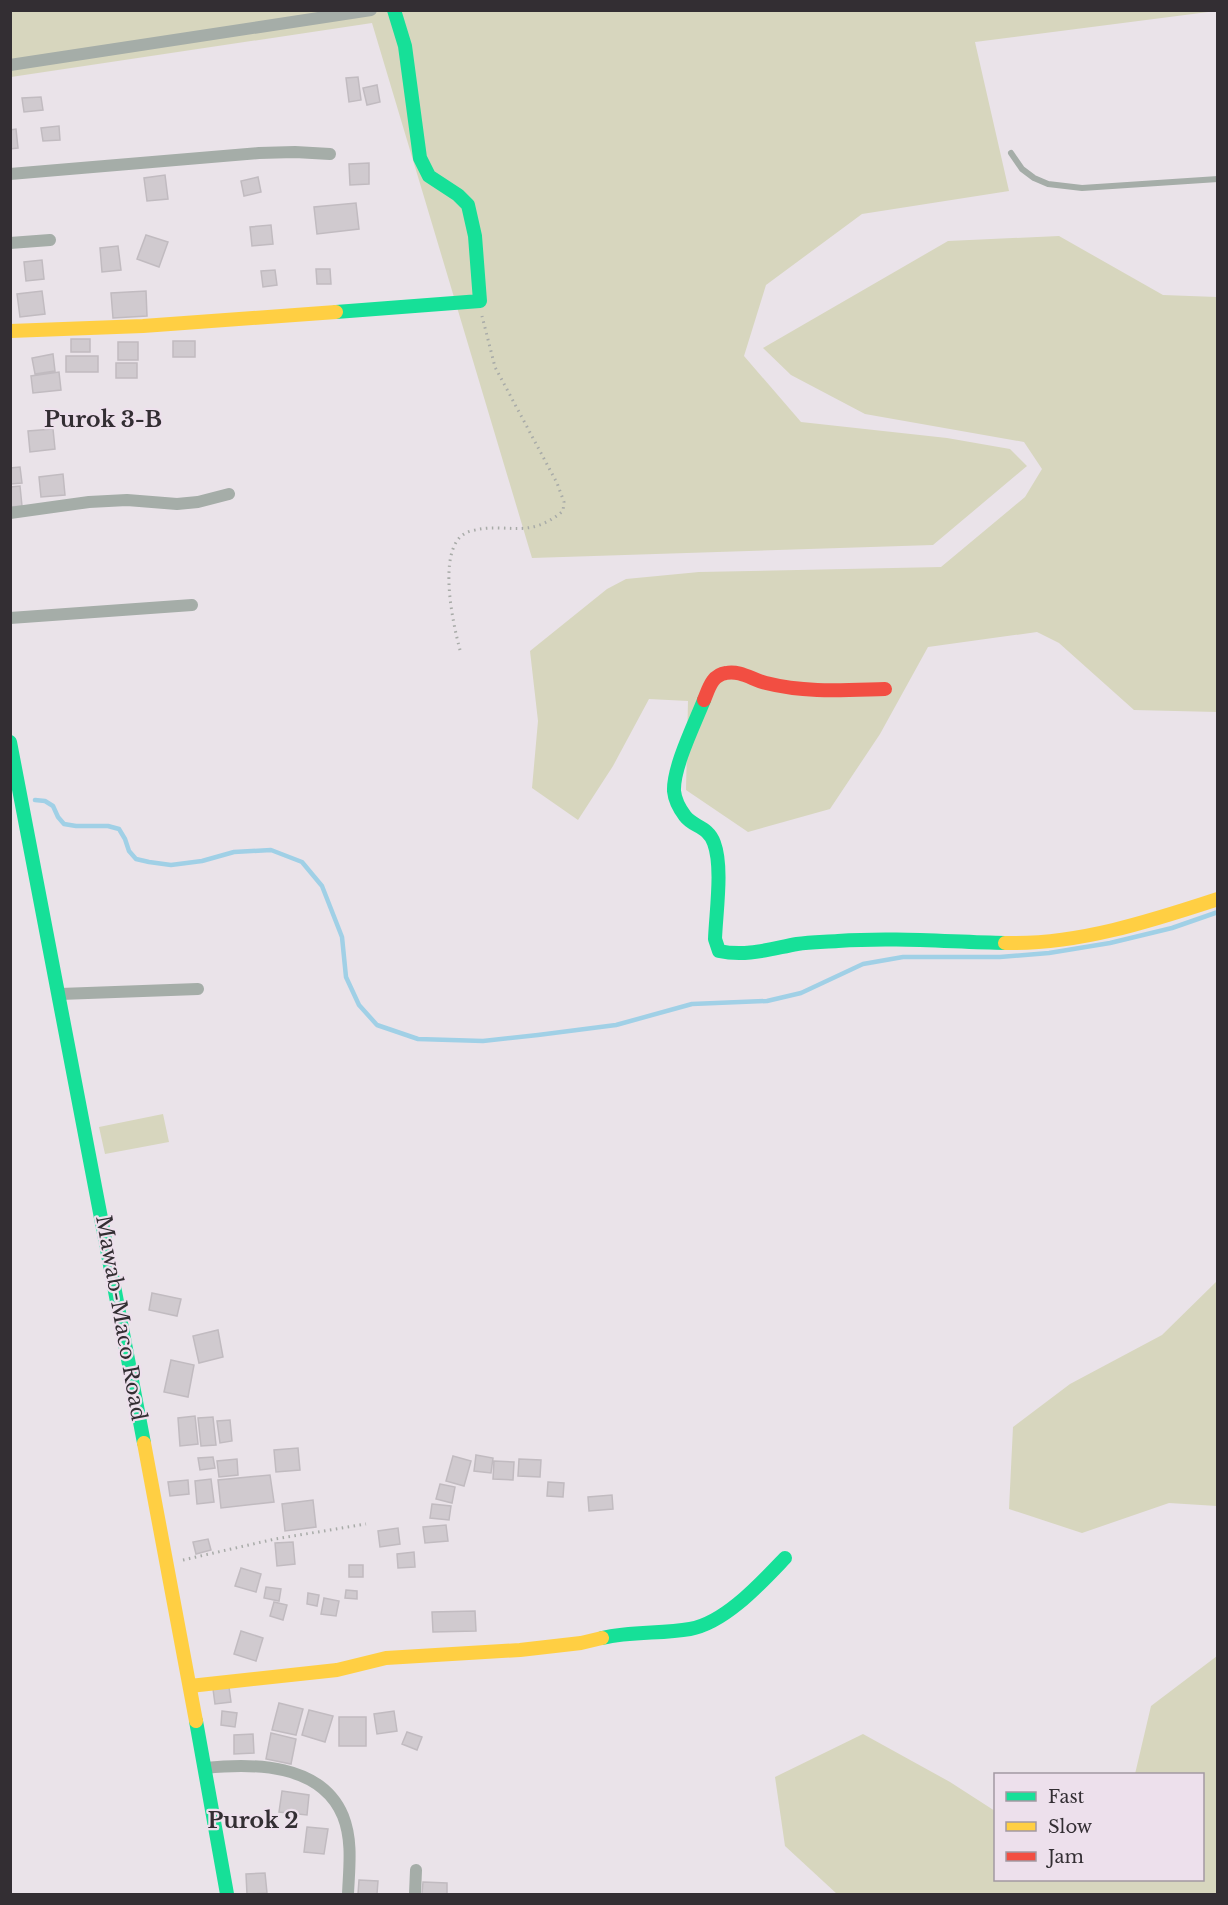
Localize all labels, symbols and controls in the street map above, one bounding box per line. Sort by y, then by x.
district label: Purok 3-B [44,406,162,433]
street label: Mawab-Maco Road [90,1213,152,1423]
legend [994,1773,1204,1881]
text: Fast [1048,1786,1085,1808]
district label: Purok 2 [207,1807,299,1834]
text: Slow [1048,1816,1093,1838]
text: Jam [1046,1846,1084,1868]

